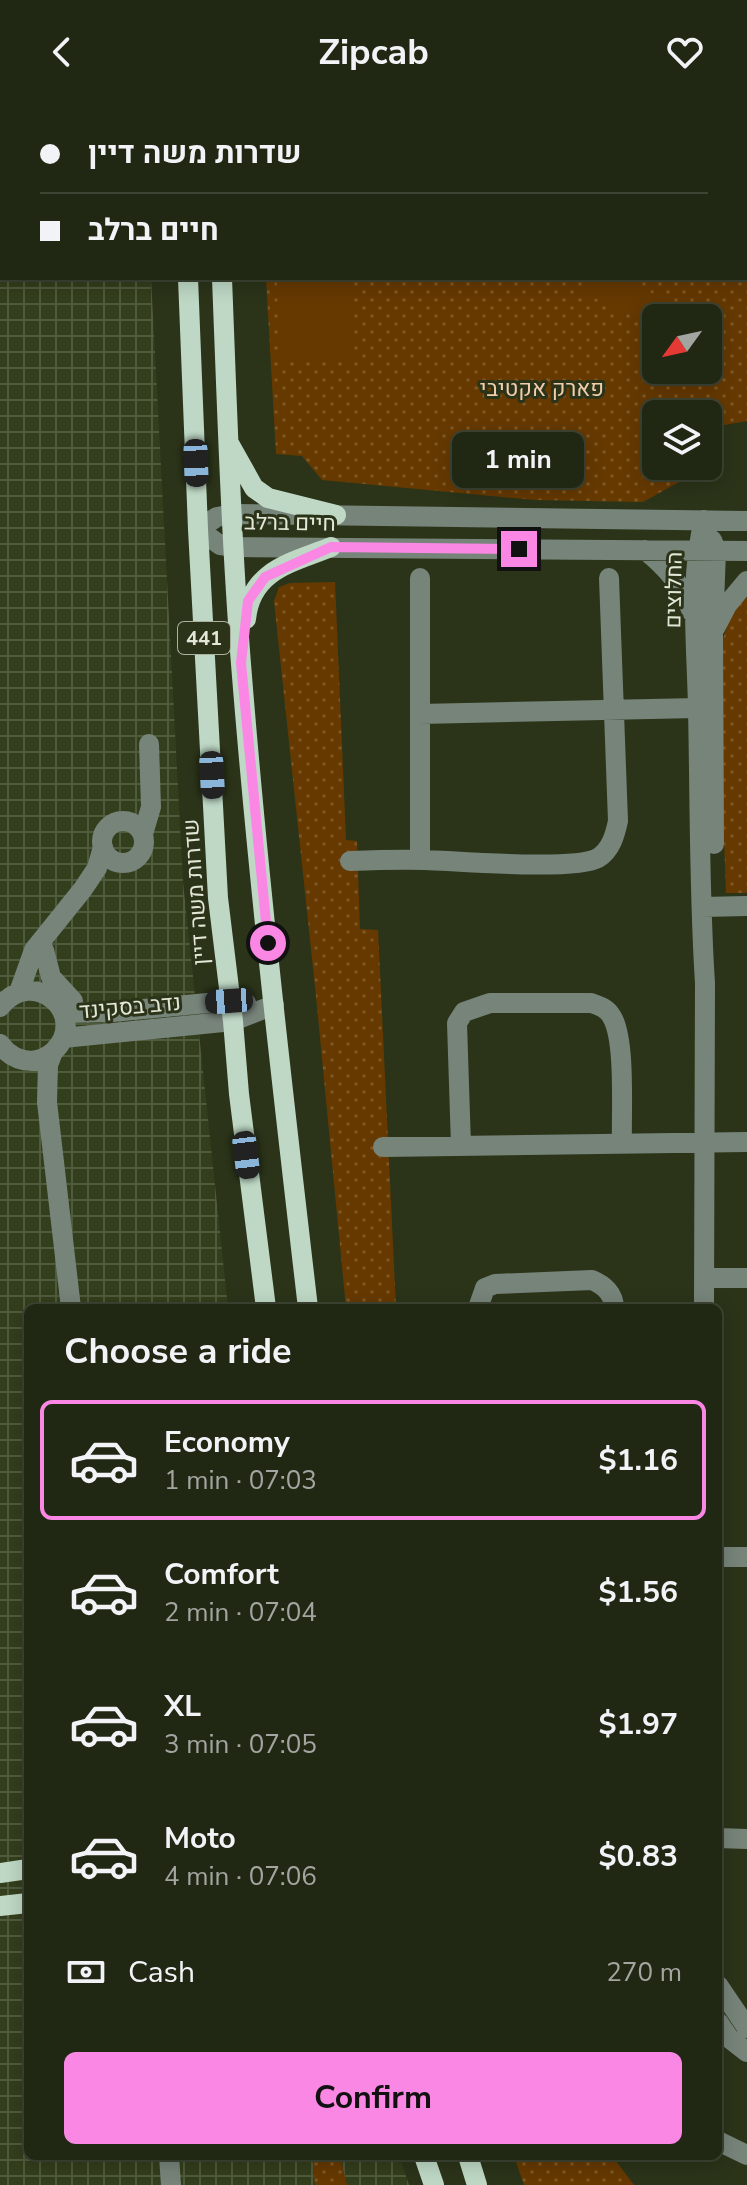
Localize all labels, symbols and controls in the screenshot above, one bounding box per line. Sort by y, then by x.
text: Zipcab [318,28,429,77]
icon: back [40,30,84,74]
icon: heart [663,30,707,74]
text: שדרות משה דיין [88,133,302,174]
text: חיים ברלב [88,210,219,251]
north arrow [642,304,722,384]
map controls [642,304,722,480]
park label: פארק אקטיבי [480,374,604,404]
button: layers [642,400,722,480]
callout: 1 min [453,433,585,489]
car [183,439,209,487]
text: 1 min [484,442,552,477]
street label: חיים ברלב [244,507,336,539]
route end [501,531,537,567]
street label: החלוצים [658,551,690,629]
road number: 441 [178,622,230,654]
car [199,750,225,800]
street label: שדרות משה דיין [176,818,216,966]
route start [250,925,286,961]
car [204,987,254,1015]
street label: נדב בסקינד [78,988,182,1026]
car [231,1130,261,1180]
text: Choose a ride [64,1327,292,1376]
text: Economy [164,1422,290,1463]
icon: car [68,1424,140,1496]
text: $1.16 [599,1440,678,1481]
text: 1 min · 07:03 [164,1463,317,1498]
text: Comfort [164,1554,279,1595]
icon: car [68,1556,140,1628]
text: $1.56 [599,1572,678,1613]
text: 2 min · 07:04 [164,1595,317,1630]
text: XL [164,1686,201,1727]
icon: car [68,1688,140,1760]
text: $1.97 [599,1704,678,1745]
text: 3 min · 07:05 [164,1727,317,1762]
text: Moto [164,1818,236,1859]
icon: car [68,1820,140,1892]
text: $0.83 [599,1836,678,1877]
text: 4 min · 07:06 [164,1859,317,1894]
icon: cash [64,1950,108,1994]
text: Cash [128,1952,195,1993]
text: 270 m [606,1955,682,1990]
button: Confirm [64,2052,682,2144]

